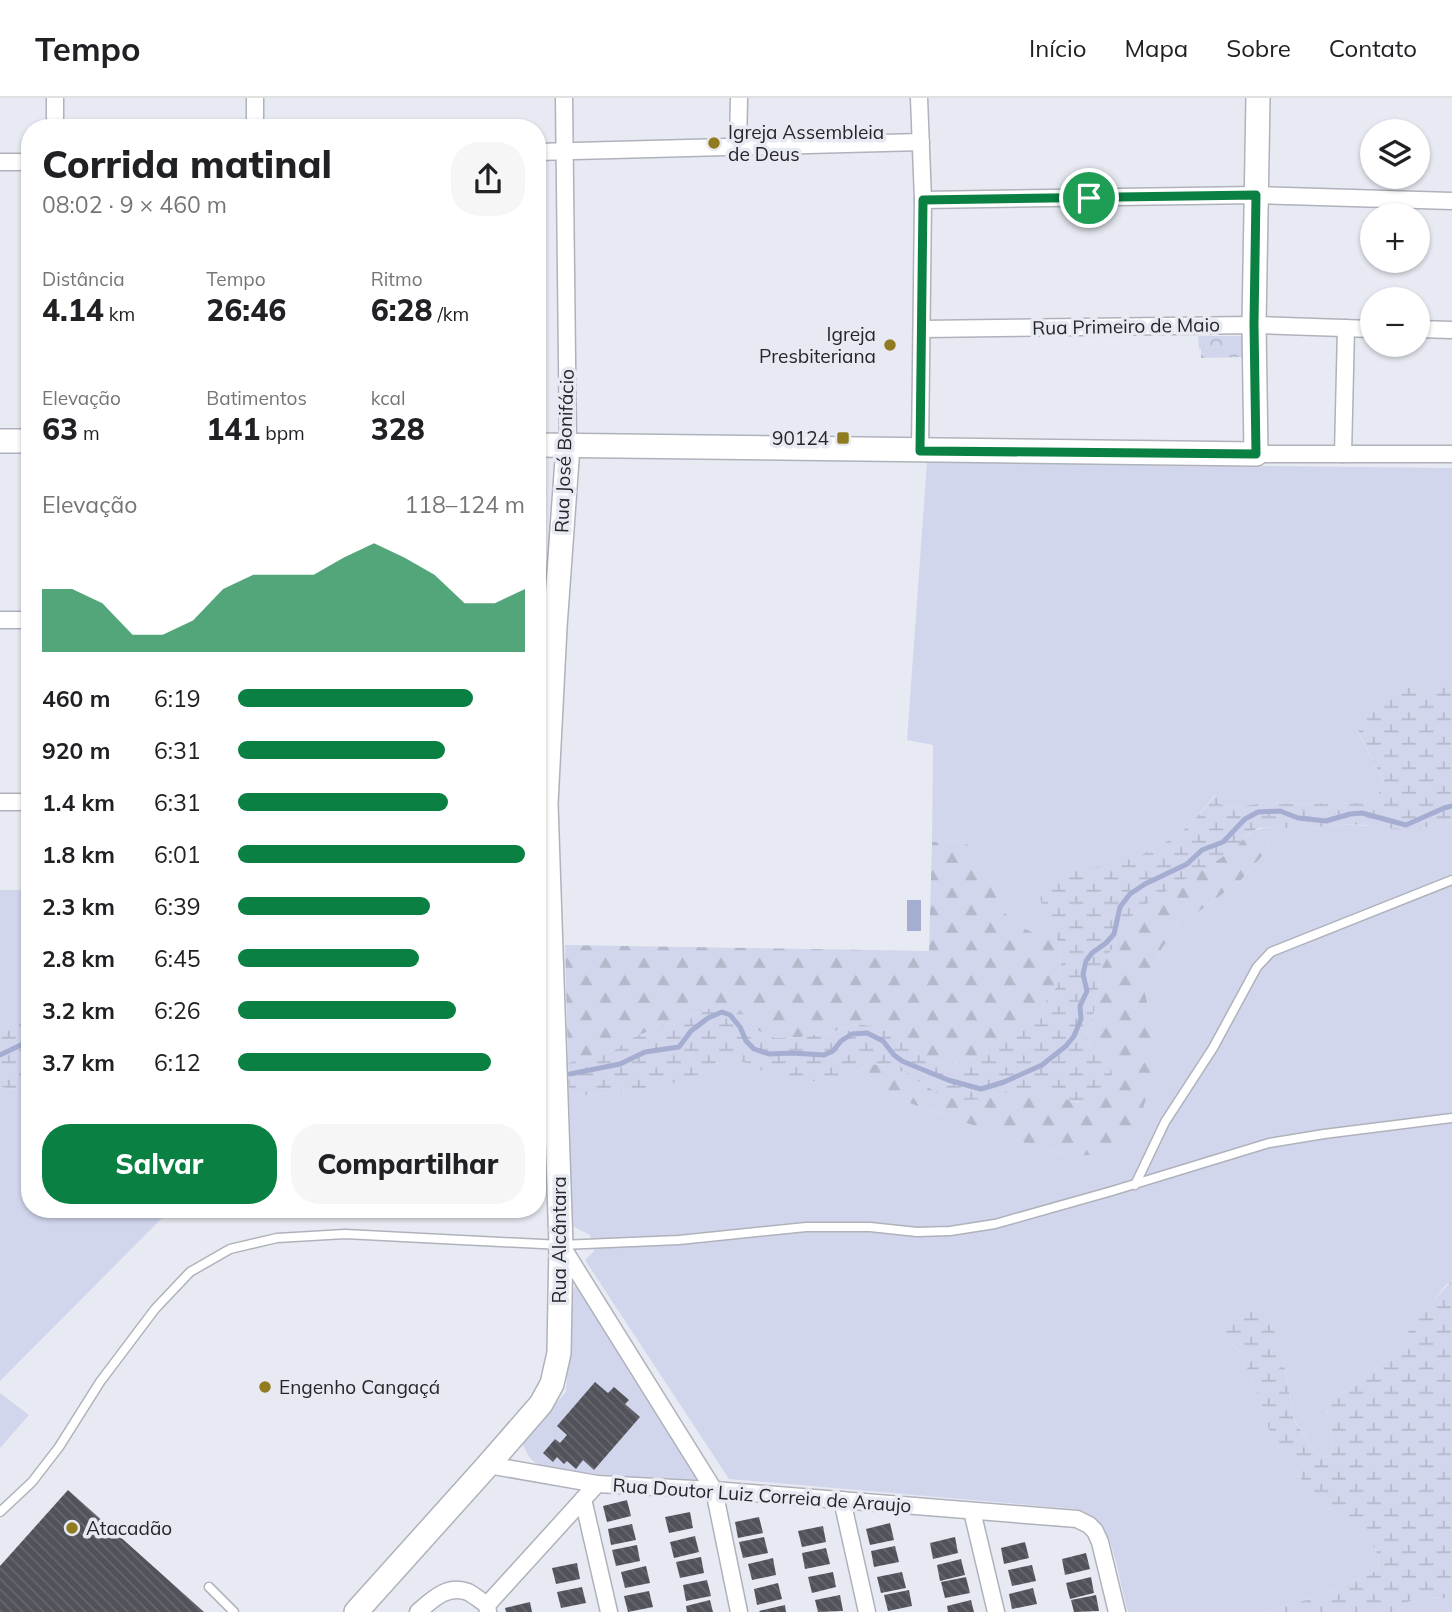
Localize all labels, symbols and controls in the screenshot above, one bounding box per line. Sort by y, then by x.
text: Tempo [35,28,141,69]
text: Início [1029,33,1086,63]
text: Mapa [1124,33,1188,63]
text: Sobre [1226,33,1291,63]
text: Contato [1329,33,1417,63]
map controls [1360,119,1430,357]
button: layers [1360,119,1430,189]
place label: Igreja Assembleia de Deus [728,120,884,166]
marker: Igreja Assembleia de Deus [706,135,722,151]
text: Corrida matinal [42,140,332,188]
button: share [451,142,525,216]
pin [1059,168,1119,228]
icon: arrive [1070,179,1108,217]
text: 08:02 · 9 × 460 m [42,190,227,219]
button: + [1360,203,1430,273]
text: Distância [42,267,125,291]
text: Tempo [206,267,266,291]
text: Ritmo [371,267,423,291]
button: − [1360,287,1430,357]
text: 4.14 [42,291,104,329]
text: 26:46 [206,291,286,329]
text: 6:28 [371,291,432,329]
text: km [104,302,135,326]
text: /km [432,302,469,326]
street label: Rua Primeiro de Maio [1032,312,1220,340]
place label: Igreja Presbiteriana [759,322,876,368]
marker: Igreja Presbiteriana [882,337,898,353]
street label: Rua José Bonifácio [549,368,579,534]
text: Elevação [42,386,121,410]
text: Batimentos [206,386,307,410]
text: kcal [371,386,405,410]
text: 63 [42,410,78,448]
text: 141 [206,410,260,448]
text: 328 [371,410,425,448]
text: m [78,421,100,445]
text: bpm [260,421,305,445]
place label: 90124 [772,426,829,450]
marker: 90124 [835,430,851,446]
text: Elevação [42,490,137,519]
text: 118–124 m [404,490,525,519]
text: 460 m [42,684,110,713]
text: 6:19 [154,684,201,713]
text: 920 m [42,736,110,765]
text: 6:31 [154,736,201,765]
text: 1.4 km [42,788,115,817]
text: 6:31 [154,788,201,817]
text: 1.8 km [42,840,115,869]
text: 6:01 [154,840,201,869]
text: 2.3 km [42,892,115,921]
text: 6:39 [154,892,201,921]
text: 2.8 km [42,944,115,973]
text: 6:45 [154,944,201,973]
text: 3.2 km [42,996,115,1025]
text: 6:26 [154,996,201,1025]
text: 3.7 km [42,1048,115,1077]
text: 6:12 [154,1048,201,1077]
button: Salvar [42,1124,277,1204]
button: Compartilhar [291,1124,525,1204]
street label: Rua Alcântara [547,1176,571,1304]
place label: Engenho Cangaçá [279,1375,440,1399]
marker: Engenho Cangaçá [257,1379,273,1395]
street label: Rua Doutor Luiz Correia de Araujo [612,1473,912,1517]
place label: Atacadão [86,1516,172,1540]
marker: Atacadão [64,1520,80,1536]

